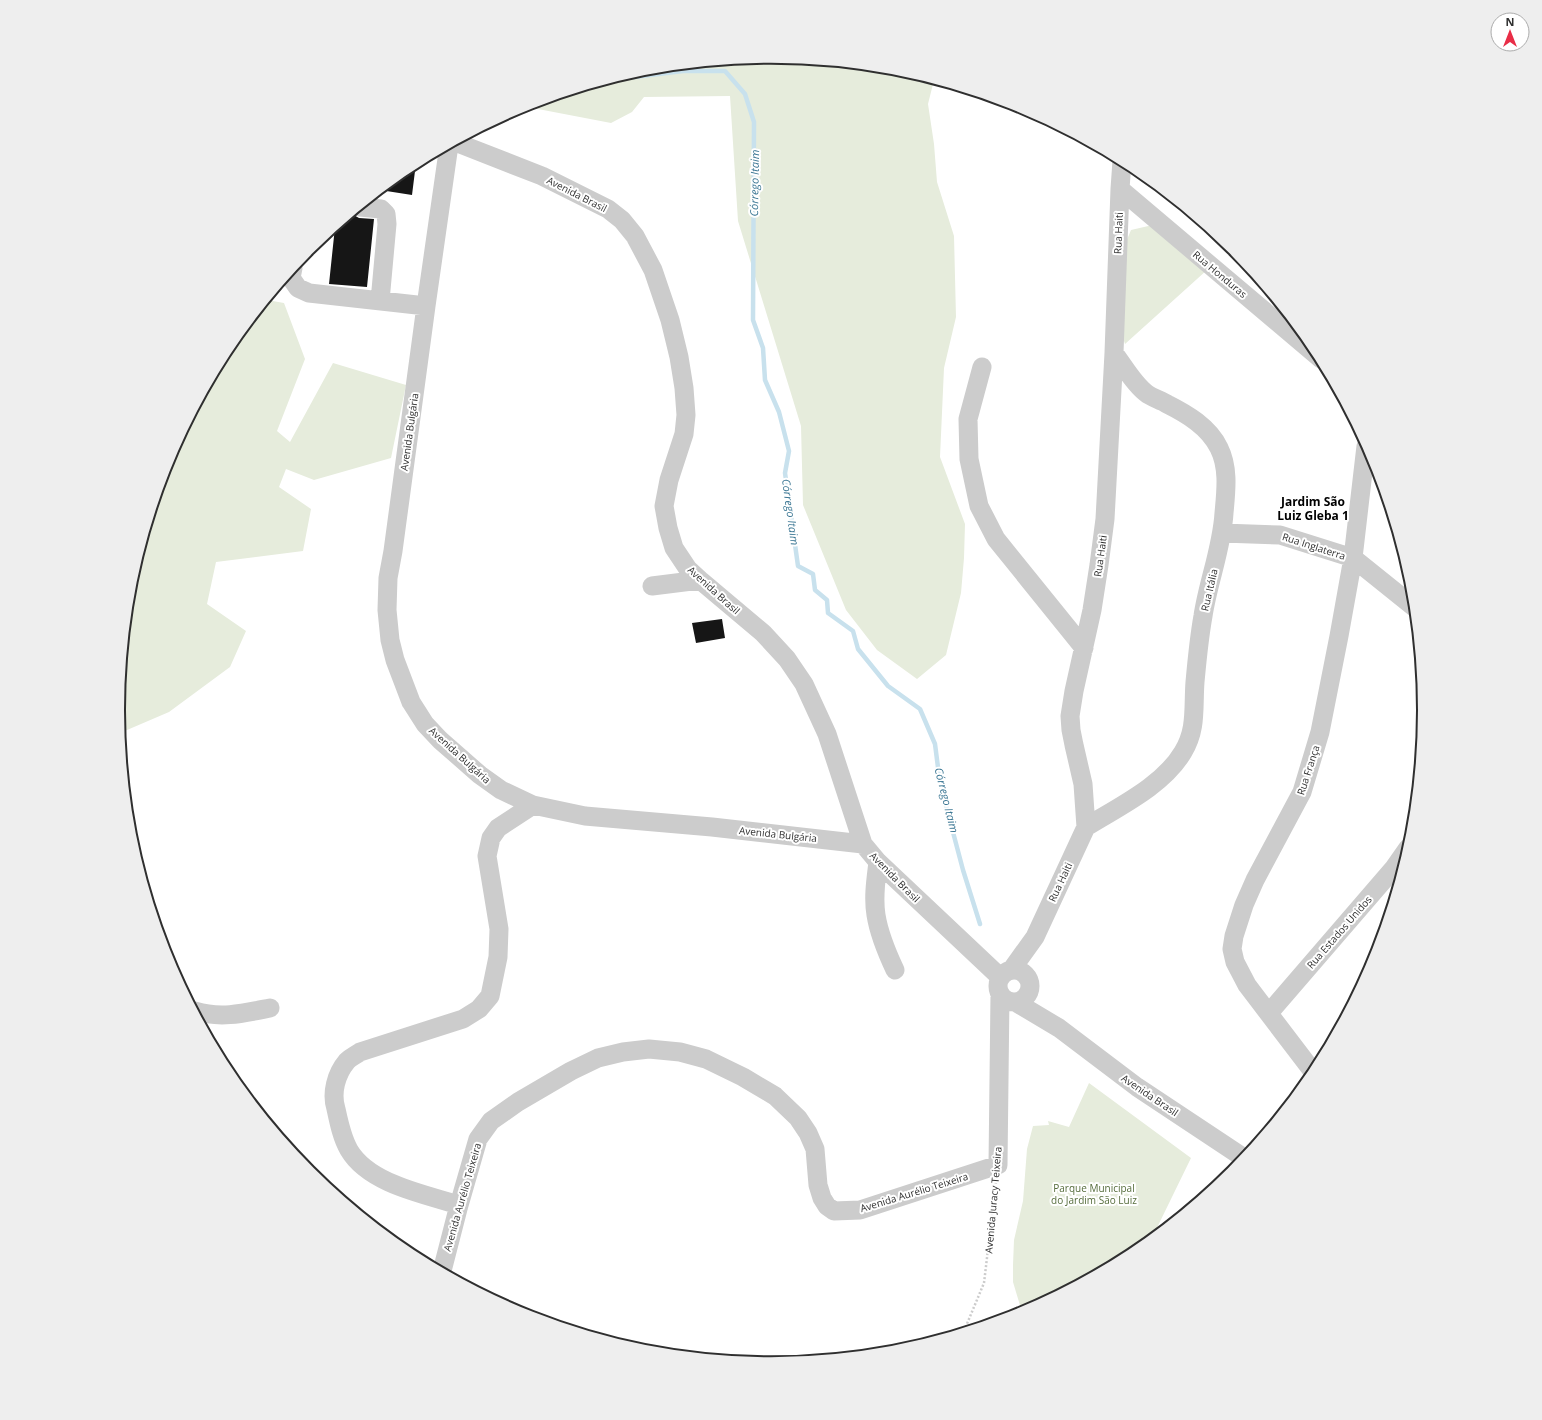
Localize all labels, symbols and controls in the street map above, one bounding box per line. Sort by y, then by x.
north arrow [1490,12,1530,52]
text: N [1506,14,1514,29]
water label: Córrego Itaim [746,149,762,217]
street label: Avenida Brasil [545,173,609,215]
street label: Rua Haiti [1110,212,1126,254]
street label: Rua Honduras [1190,247,1250,301]
street label: Avenida Bulgária [397,392,421,472]
water label: Córrego Itaim [779,478,803,546]
district label: Jardim São Luiz Gleba 1 [1277,493,1349,524]
street label: Rua Inglaterra [1281,529,1347,563]
street label: Rua Haiti [1090,534,1110,578]
street label: Avenida Brasil [685,563,743,617]
street label: Rua Itália [1197,567,1221,613]
street label: Avenida Bulgária [426,724,494,786]
street label: Rua França [1293,743,1323,797]
water label: Córrego Itaim [932,766,962,834]
street label: Avenida Bulgária [738,823,818,845]
street label: Avenida Brasil [867,849,923,905]
street label: Rua Haiti [1045,860,1075,904]
street label: Rua Estados Unidos [1303,892,1375,971]
street label: Avenida Brasil [1119,1071,1181,1119]
street label: Avenida Aurélio Teixeira [440,1141,484,1253]
street label: Avenida Juracy Teixeira [981,1146,1005,1254]
street label: Avenida Aurélio Teixeira [858,1169,970,1215]
park label: Parque Municipal do Jardim São Luiz [1051,1181,1137,1207]

